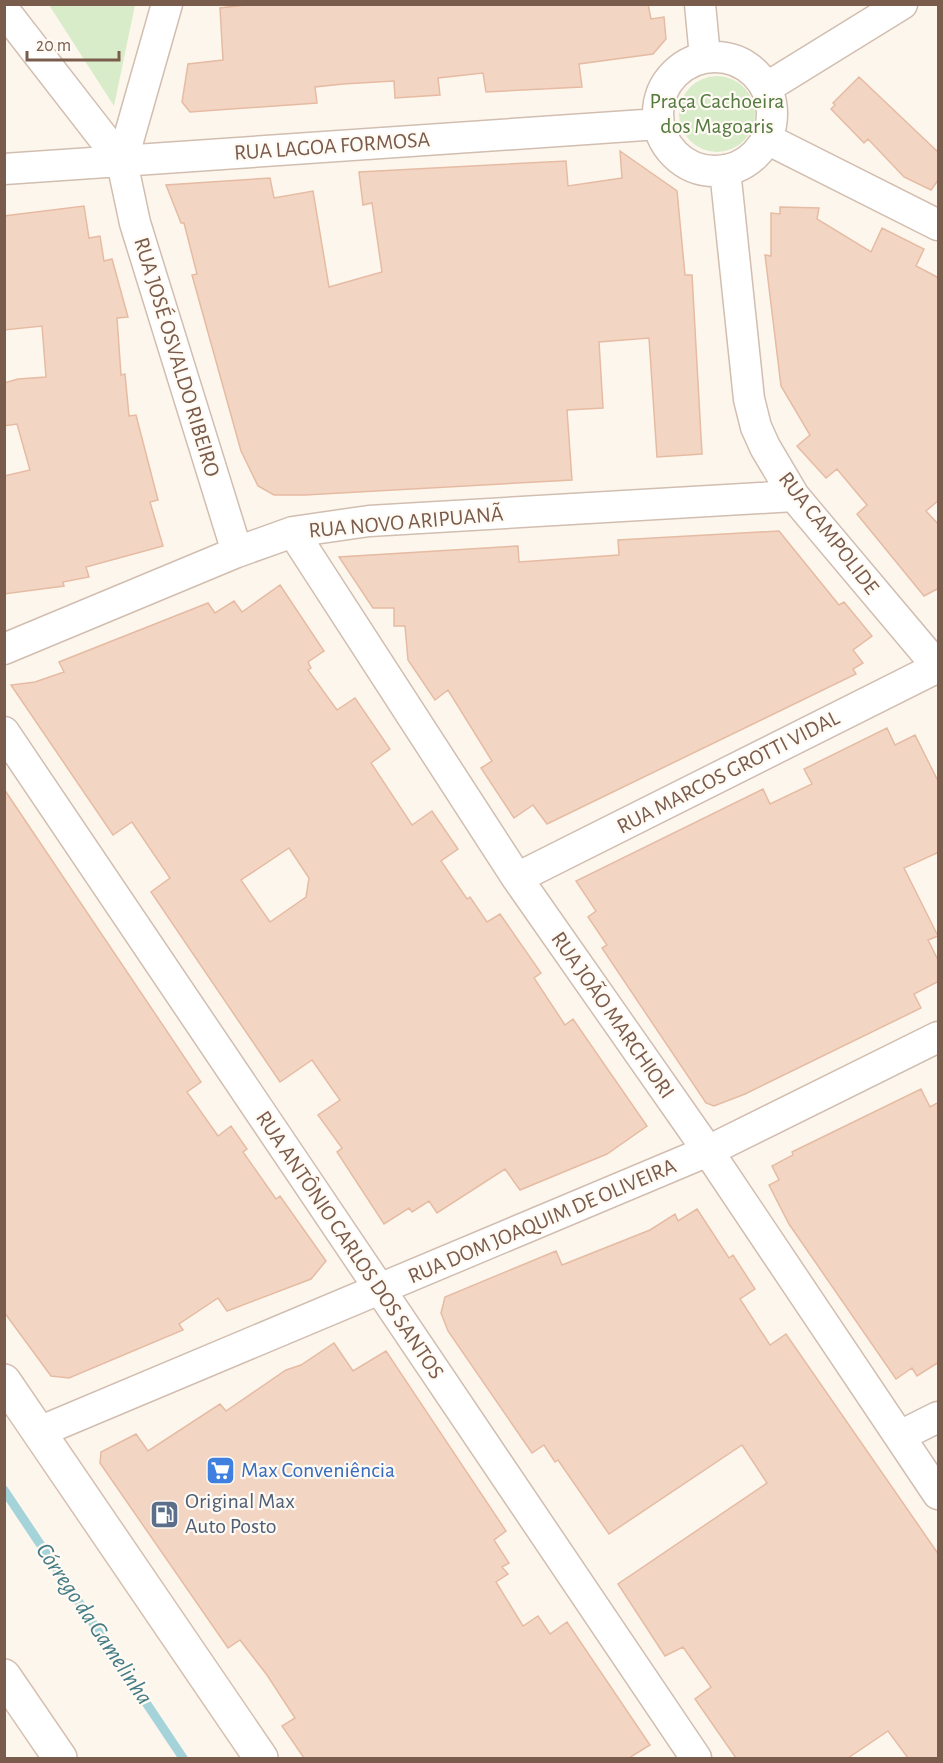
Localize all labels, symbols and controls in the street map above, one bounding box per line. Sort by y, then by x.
scale bar [27,24,118,62]
text: 20 m [36,37,71,55]
park label: Praça Cachoeira dos Magoaris [649,90,785,137]
street label: RUA LAGOA FORMOSA [233,128,431,164]
street label: RUA JOSÉ OSVALDO RIBEIRO [130,234,225,479]
street label: RUA CAMPOLIDE [775,468,884,599]
street label: RUA NOVO ARIPUANÃ [308,501,505,541]
street label: RUA MARCOS GROTTI VIDAL [613,706,844,838]
street label: RUA JOÃO MARCHIORI [547,927,680,1102]
street label: RUA ANTÔNIO CARLOS DOS SANTOS [252,1106,449,1383]
street label: RUA DOM JOAQUIM DE OLIVEIRA [405,1154,679,1288]
supermarket icon: Max Conveniência [204,1454,236,1486]
place label: Max Conveniência [241,1459,395,1481]
place label: Original Max Auto Posto [185,1490,295,1537]
fuel station icon: Original Max Auto Posto [148,1498,180,1530]
water label: Córrego da Gamelinha [31,1539,157,1709]

